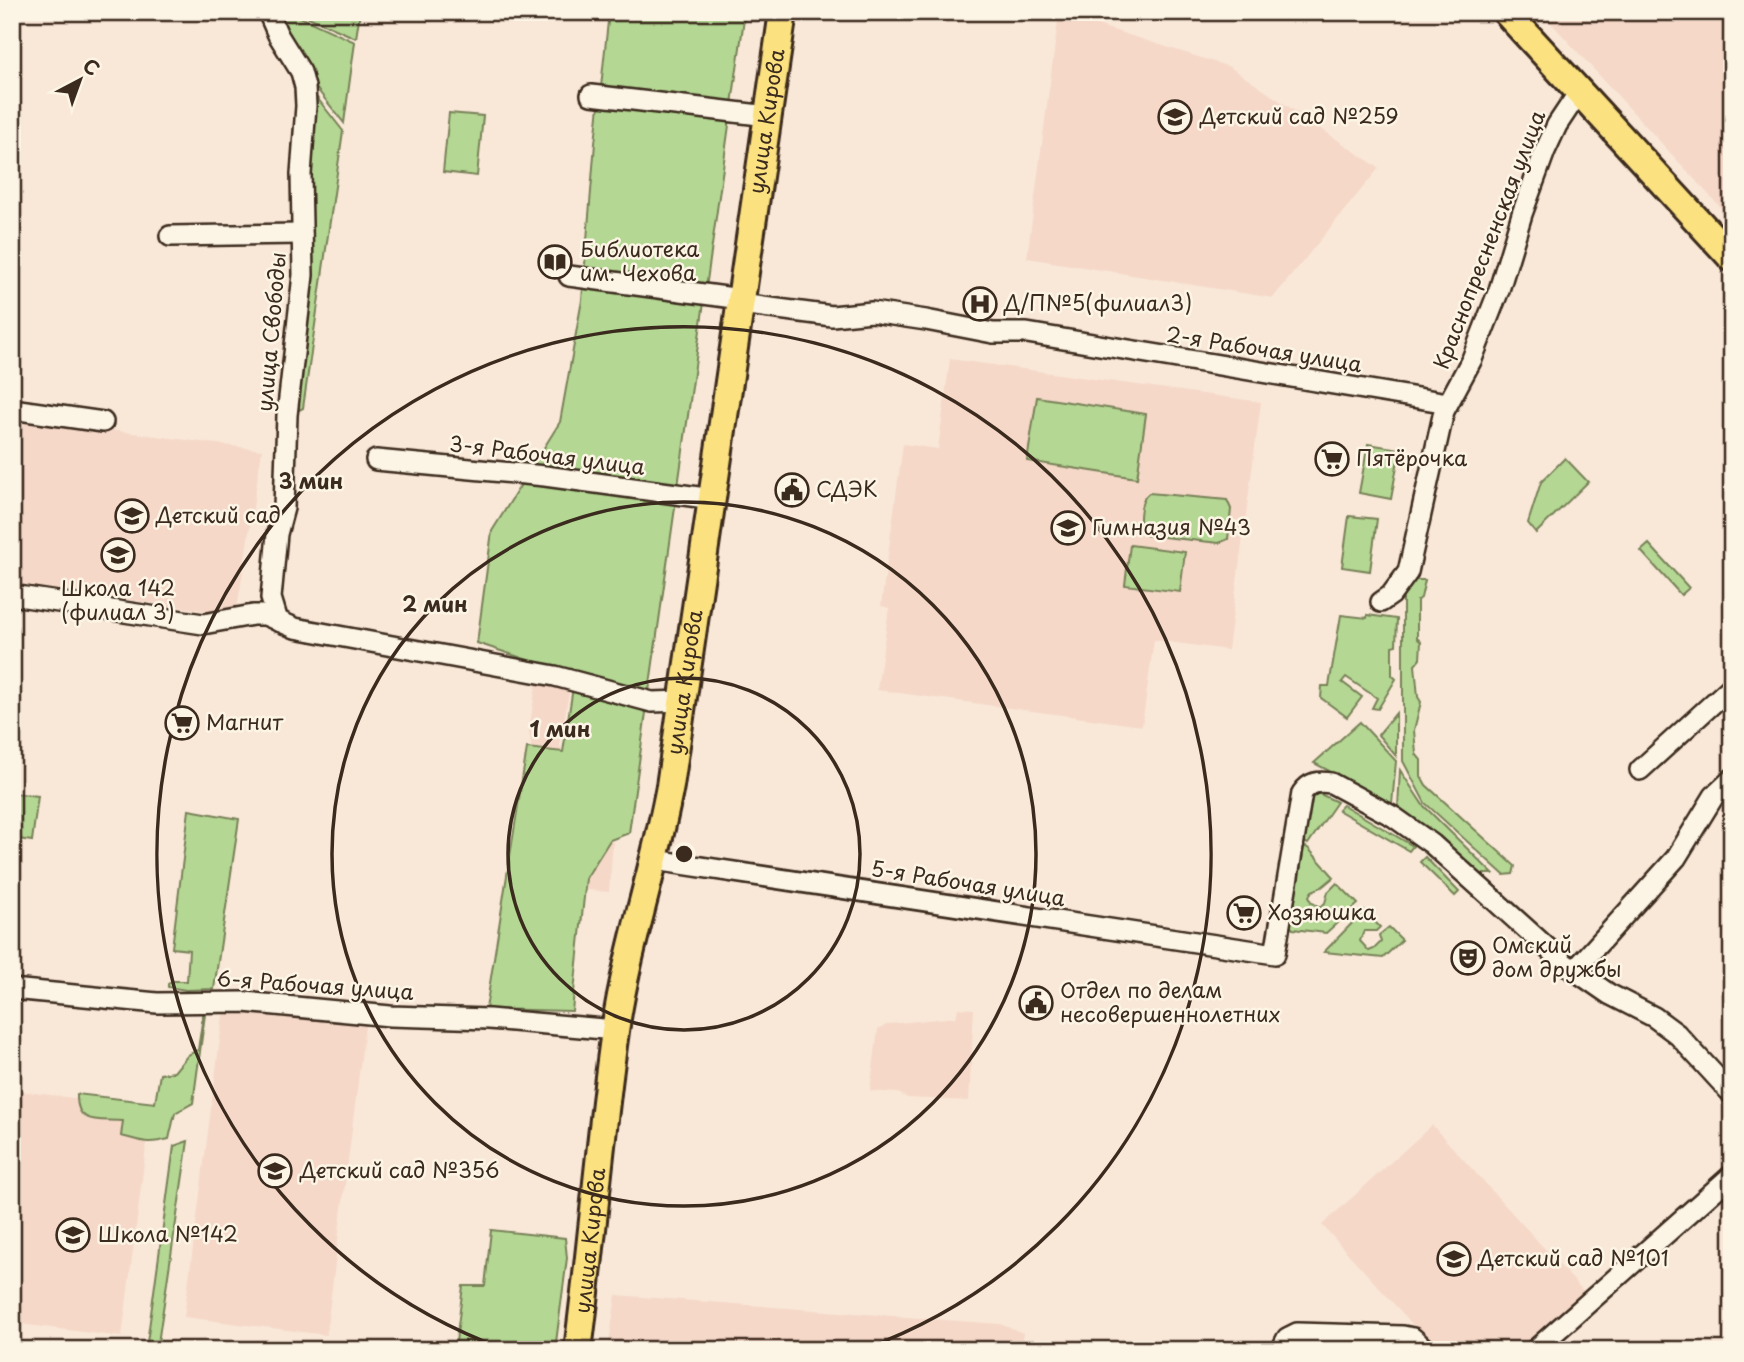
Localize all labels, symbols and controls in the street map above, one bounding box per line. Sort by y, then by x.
north arrow [46,46,116,116]
street label: улица Кирова [739,46,791,196]
text: С [77,51,106,82]
school or university icon: Детский сад №259 [1156,98,1194,136]
place label: Детский сад №259 [1199,99,1399,131]
street label: Краснопресненская улица [1424,105,1553,373]
place label: Библиотека им. Чехова [580,232,699,288]
library icon: Библиотека им. Чехова [536,243,574,281]
street label: улица Свободы [247,251,293,413]
hospital icon: Д/П№5(филиал3) [961,285,999,323]
place label: Д/П№5(филиал3) [1003,286,1192,318]
street label: 2-я Рабочая улица [1164,317,1365,379]
street label: 3-я Рабочая улица [448,426,648,482]
supermarket icon: Пятёрочка [1313,440,1351,478]
place label: Пятёрочка [1356,441,1468,473]
text: 3 мин [279,464,343,496]
public building icon: СДЭК [773,471,811,509]
place label: СДЭК [816,472,878,504]
school or university icon: Детский сад [113,497,151,535]
place label: Детский сад [155,498,281,530]
school or university icon: Гимназия №43 [1049,509,1087,547]
place label: Гимназия №43 [1092,510,1251,542]
school or university icon: Школа 142 (филиал 3) [99,536,137,574]
place label: Школа 142 (филиал 3) [61,571,175,627]
text: 2 мин [402,587,468,619]
street label: улица Кирова [657,607,710,757]
supermarket icon: Магнит [163,704,201,742]
place label: Магнит [206,705,283,737]
text: 1 мин [530,712,590,744]
centre of rings [672,842,696,866]
street label: 5-я Рабочая улица [869,851,1069,913]
supermarket icon: Хозяюшка [1225,894,1263,932]
place label: Хозяюшка [1268,895,1377,927]
place label: Омский дом дружбы [1492,928,1622,984]
theatre icon: Омский дом дружбы [1449,939,1487,977]
street label: 6-я Рабочая улица [215,961,416,1007]
place label: Отдел по делам несовершеннолетних [1060,973,1280,1029]
public building icon: Отдел по делам несовершеннолетних [1017,984,1055,1022]
school or university icon: Детский сад №356 [256,1152,294,1190]
place label: Детский сад №356 [299,1153,500,1185]
street label: улица Кирова [565,1166,612,1315]
school or university icon: Школа №142 [54,1216,92,1254]
place label: Школа №142 [98,1217,238,1249]
school or university icon: Детский сад №101 [1435,1240,1473,1278]
place label: Детский сад №101 [1477,1241,1669,1273]

